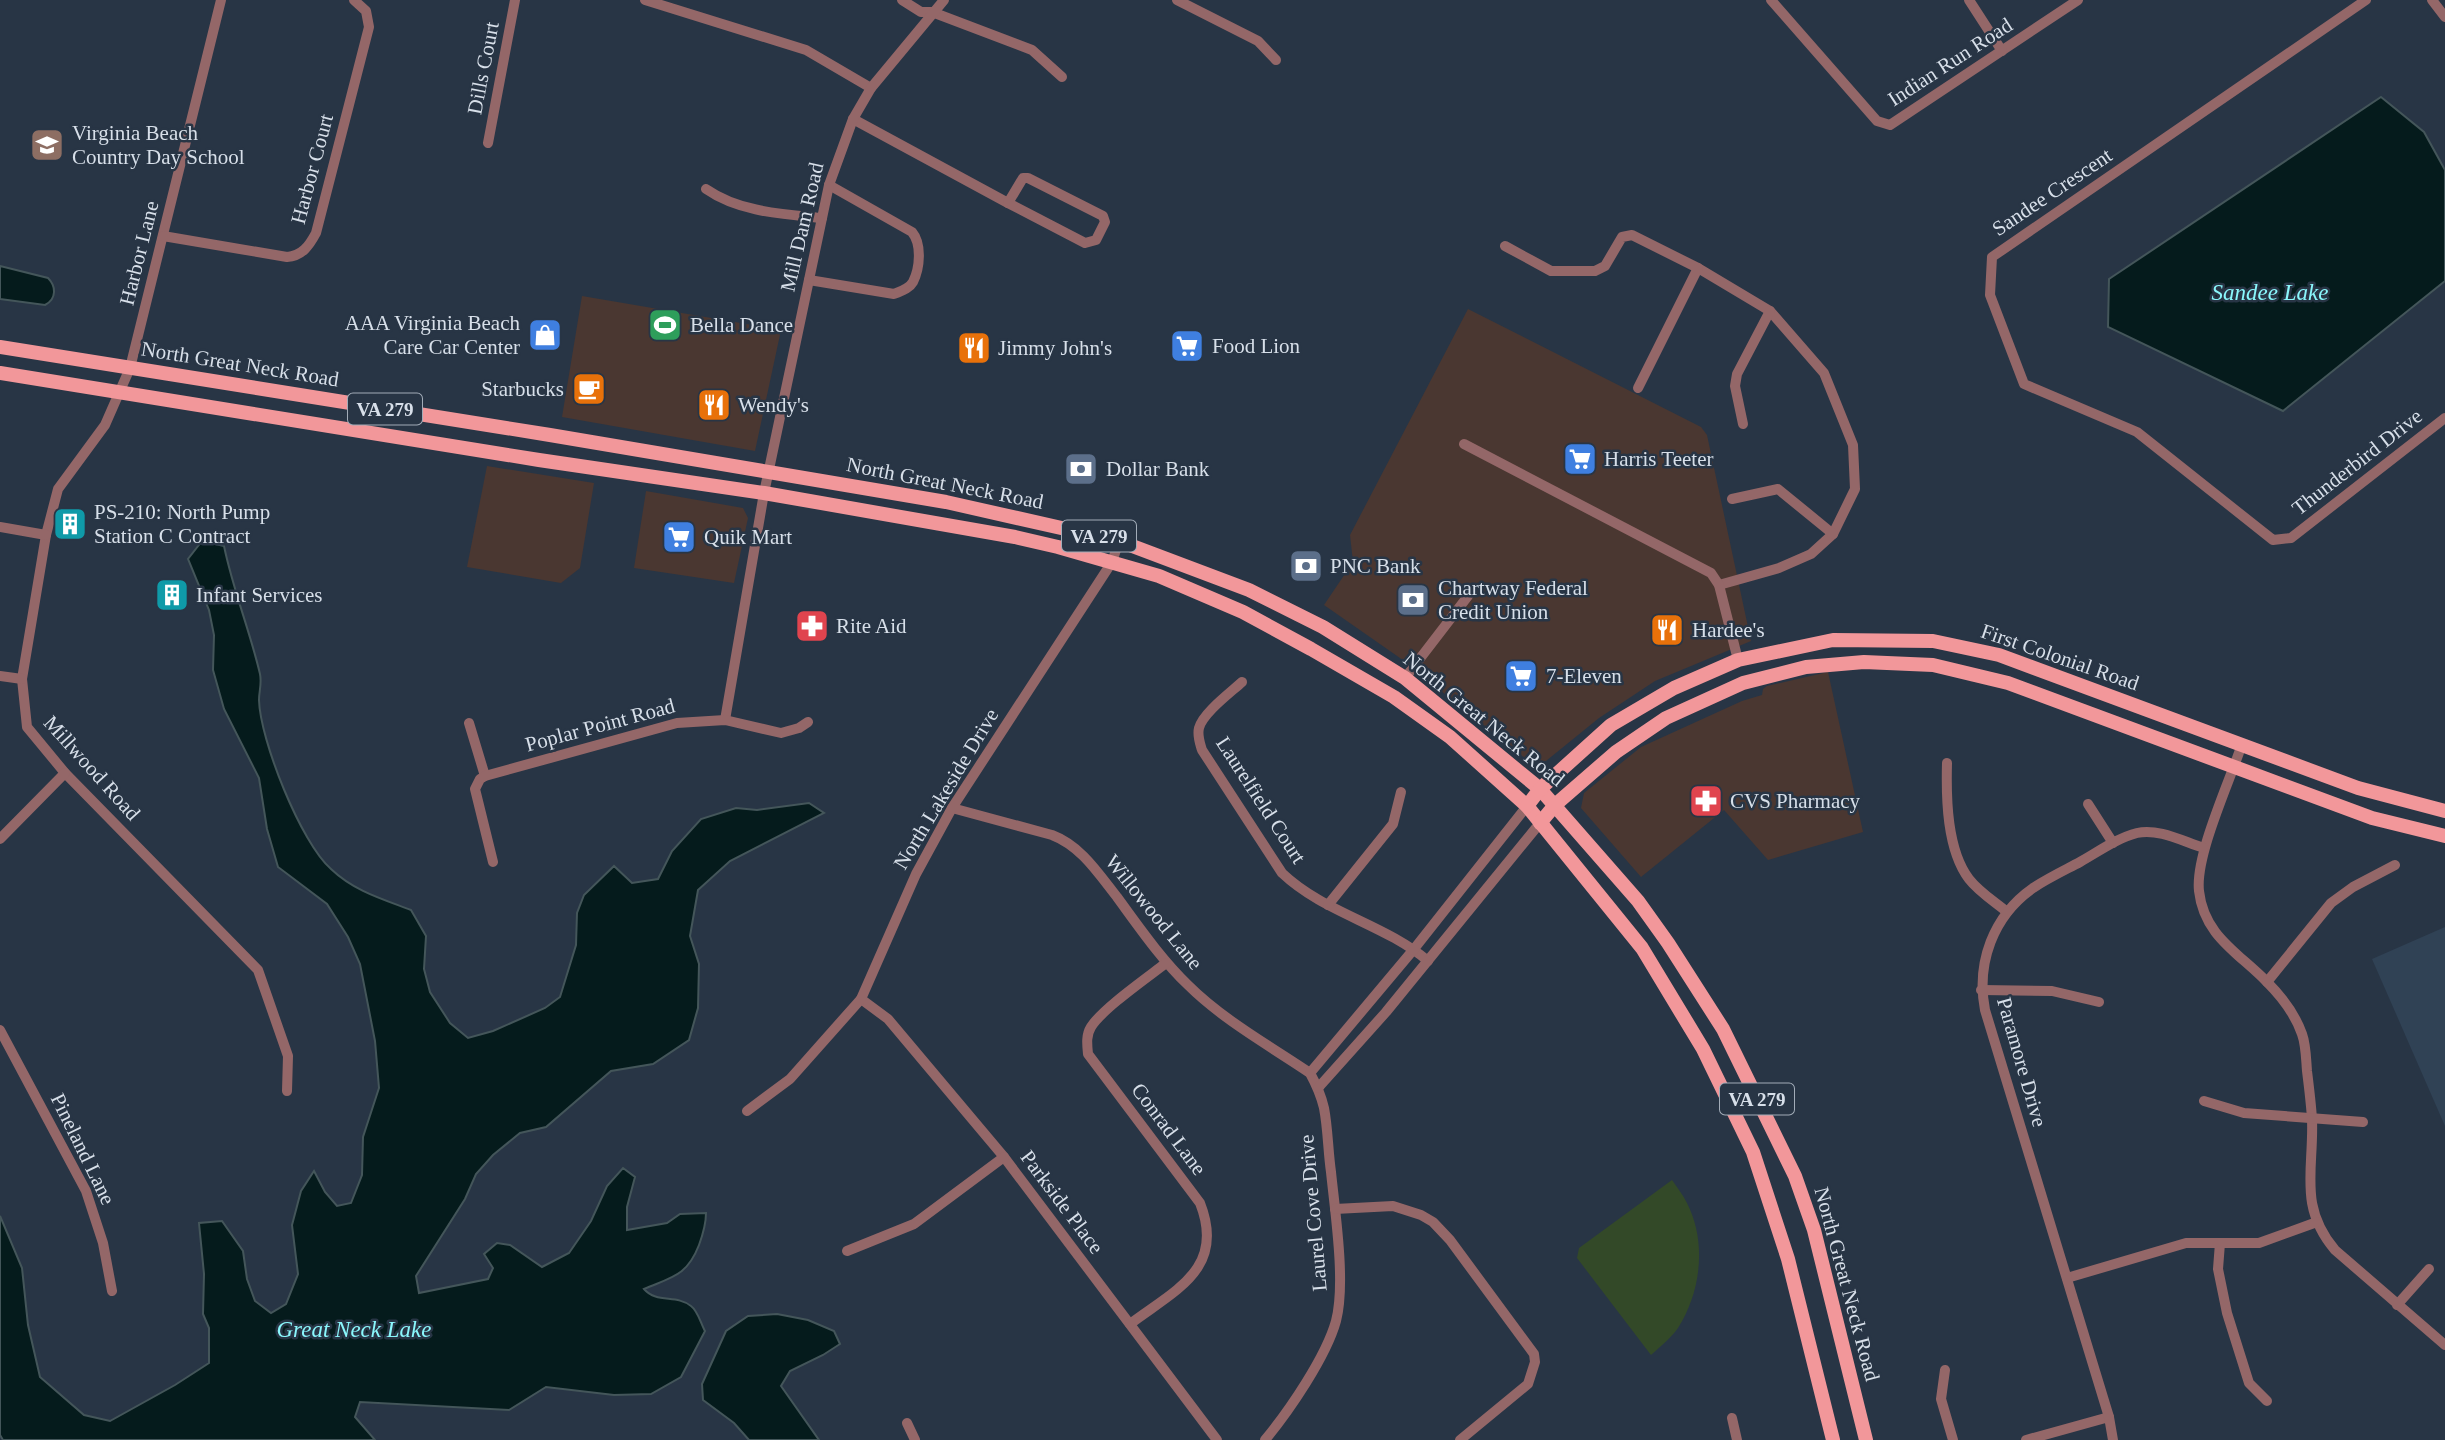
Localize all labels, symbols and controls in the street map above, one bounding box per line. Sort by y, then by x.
street label: Indian Run Road [1883,13,2017,111]
street label: Dills Court [462,19,504,116]
street label: Harbor Court [286,111,338,226]
place label: Virginia Beach Country Day School [72,121,245,169]
school or university icon: Virginia Beach Country Day School [28,126,66,164]
street label: Sandee Crescent [1988,143,2117,241]
street label: Mill Dam Road [775,160,829,294]
street label: Harbor Lane [114,198,164,308]
water label: Sandee Lake [2212,280,2328,305]
sports icon: Bella Dance [646,306,684,344]
place label: AAA Virginia Beach Care Car Center [345,311,520,359]
place label: Bella Dance [690,313,793,337]
shop icon: AAA Virginia Beach Care Car Center [526,316,564,354]
supermarket icon: Food Lion [1168,327,1206,365]
restaurant icon: Jimmy John's [955,329,993,367]
place label: Food Lion [1212,334,1301,358]
place label: Jimmy John's [998,336,1112,360]
street label: North Great Neck Road [139,337,341,392]
cafe icon: Starbucks [570,370,608,408]
place label: Starbucks [481,377,564,401]
restaurant icon: Wendy's [695,386,733,424]
place label: Wendy's [738,393,809,417]
road number: VA 279 [348,394,422,424]
street label: Thunderbird Drive [2287,404,2427,520]
supermarket icon: Harris Teeter [1561,440,1599,478]
place label: Harris Teeter [1604,447,1714,471]
bank icon: Dollar Bank [1062,450,1100,488]
street label: North Great Neck Road [845,452,1046,514]
place label: Dollar Bank [1106,457,1210,481]
place label: PS-210: North Pump Station C Contract [94,500,270,548]
building icon: PS-210: North Pump Station C Contract [51,505,89,543]
supermarket icon: Quik Mart [660,518,698,556]
road number: VA 279 [1062,520,1136,552]
place label: Quik Mart [704,525,792,549]
bank icon: PNC Bank [1287,547,1325,585]
place label: PNC Bank [1330,554,1421,578]
building icon: Infant Services [153,576,191,614]
place label: Chartway Federal Credit Union [1438,576,1588,624]
bank icon: Chartway Federal Credit Union [1394,581,1432,619]
place label: Infant Services [196,583,323,607]
pharmacy icon: Rite Aid [793,607,831,645]
restaurant icon: Hardee's [1648,611,1686,649]
place label: Rite Aid [836,614,907,638]
place label: Hardee's [1692,618,1765,642]
street label: First Colonial Road [1978,619,2143,695]
street label: North Great Neck Road [1399,647,1570,792]
supermarket icon: 7-Eleven [1502,657,1540,695]
place label: 7-Eleven [1546,664,1622,688]
street label: Poplar Point Road [523,693,678,757]
street label: North Lakeside Drive [889,704,1003,874]
street label: Millwood Road [39,711,146,826]
street label: Laurelfield Court [1211,732,1311,868]
pharmacy icon: CVS Pharmacy [1687,782,1725,820]
place label: CVS Pharmacy [1730,789,1861,813]
street label: Willowood Lane [1100,850,1208,974]
street label: Paramore Drive [1992,995,2052,1129]
street label: Conrad Lane [1127,1078,1211,1180]
road number: VA 279 [1720,1084,1794,1114]
street label: Pineland Lane [46,1089,120,1209]
street label: Laurel Cove Drive [1294,1134,1332,1292]
street label: Parkside Place [1015,1146,1109,1258]
street label: North Great Neck Road [1810,1184,1885,1384]
water label: Great Neck Lake [277,1317,431,1342]

